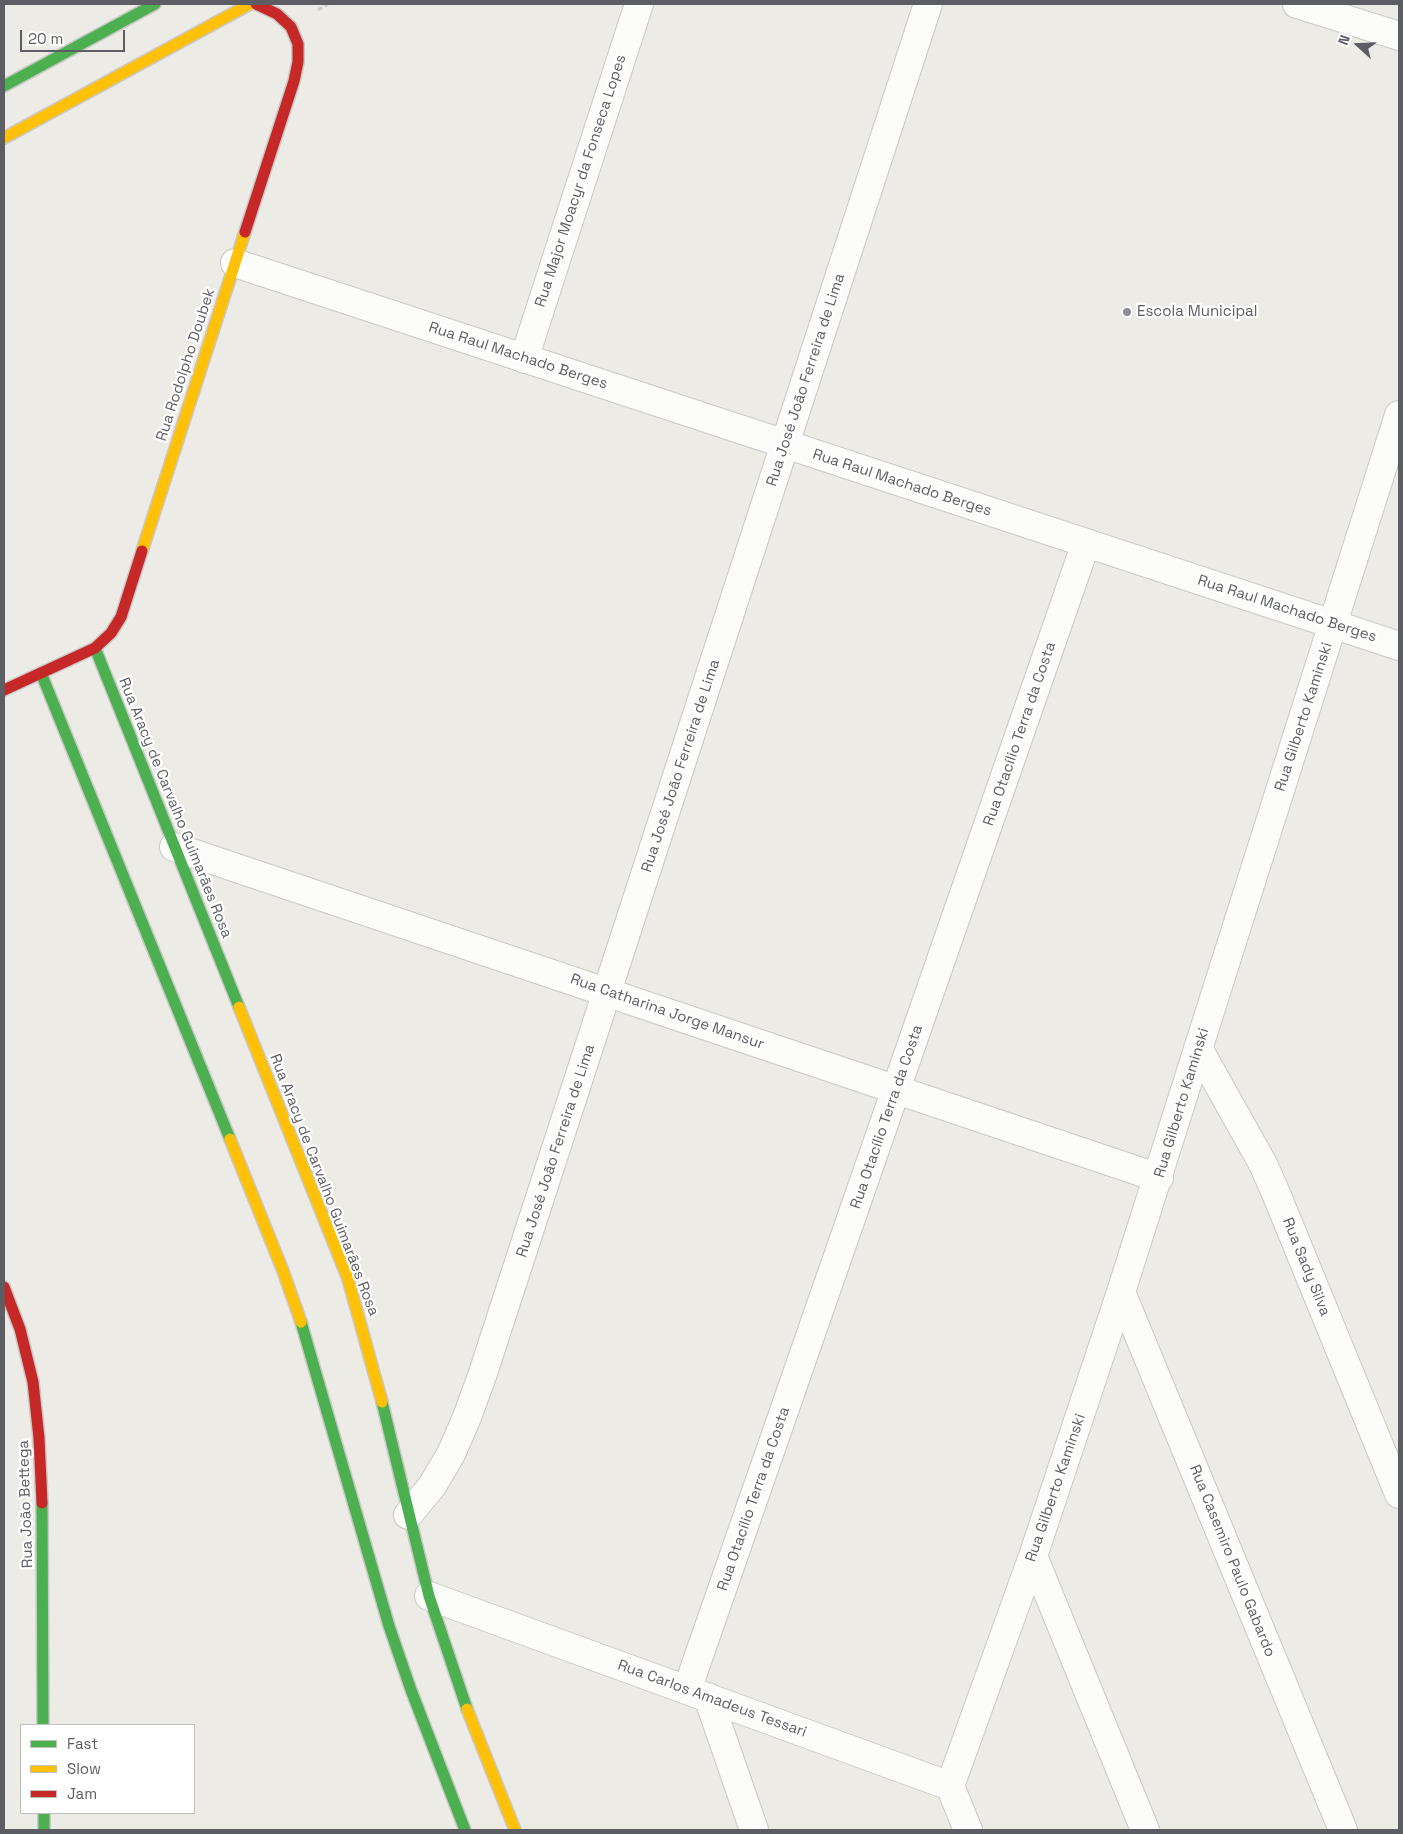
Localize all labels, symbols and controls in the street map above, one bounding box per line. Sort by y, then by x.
scale bar [22,20,128,52]
north arrow [1333,20,1383,70]
text: 20 m [28,29,63,48]
text: N [1334,32,1354,47]
street label: Rua Major Moacyr da Fonseca Lopes [532,53,630,309]
street label: Rua José João Ferreira de Lima [763,271,849,489]
street label: Rua Rodolpho Doubek [153,286,219,444]
place label: Escola Municipal [1137,303,1257,321]
marker: Escola Municipal [1121,306,1133,318]
street label: Rua Raul Machado Berges [426,319,610,393]
street label: Rua Raul Machado Berges [810,446,994,520]
street label: Rua Raul Machado Berges [1195,572,1379,646]
street label: Rua Otacílio Terra da Costa [980,640,1060,828]
street label: Rua Gilberto Kaminski [1271,640,1337,794]
street label: Rua José João Ferreira de Lima [638,657,724,875]
street label: Rua Aracy de Carvalho Guimarães Rosa [114,675,236,941]
street label: Rua Catharina Jorge Mansur [568,970,766,1054]
street label: Rua Otacílio Terra da Costa [847,1023,927,1211]
street label: Rua Gilberto Kaminski [1151,1026,1213,1180]
street label: Rua José João Ferreira de Lima [513,1042,599,1260]
street label: Rua Aracy de Carvalho Guimarães Rosa [266,1051,382,1319]
street label: Rua Sady Silva [1278,1215,1334,1319]
street label: Rua Otacílio Terra da Costa [714,1405,794,1593]
street label: Rua Gilberto Kaminski [1022,1412,1090,1564]
street label: Rua João Bettega [15,1440,37,1568]
street label: Rua Casemiro Paulo Gabardo [1185,1462,1279,1660]
street label: Rua Carlos Amadeus Tessari [615,1656,809,1742]
legend [20,1724,195,1814]
text: Fast [67,1734,98,1753]
text: Slow [67,1759,101,1778]
text: Jam [67,1784,97,1803]

